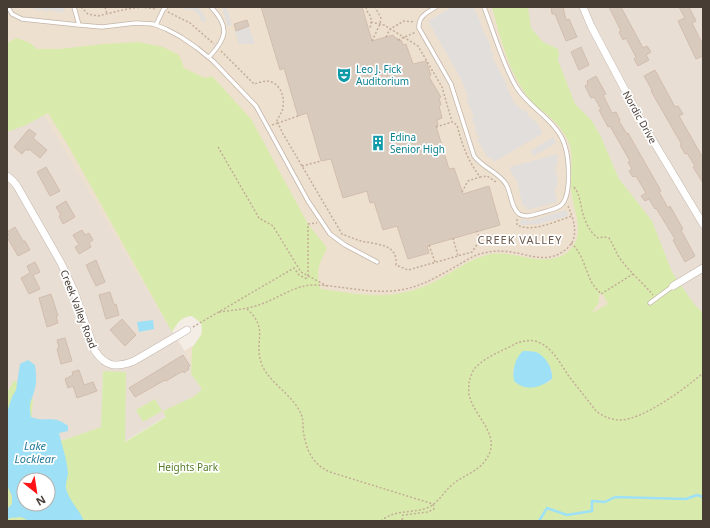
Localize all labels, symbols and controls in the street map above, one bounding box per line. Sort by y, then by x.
place label: Leo J. Fick Auditorium [356,62,409,88]
theatre icon: Leo J. Fick Auditorium [335,66,353,84]
street label: Nordic Drive [620,88,660,146]
place label: Edina Senior High [390,130,445,156]
building icon: Edina Senior High [369,134,387,152]
district label: CREEK VALLEY [478,232,562,247]
street label: Creek Valley Road [58,268,100,350]
water label: Lake Locklear [15,438,56,466]
park label: Heights Park [158,460,219,474]
north arrow [16,472,56,512]
text: N [34,492,49,510]

